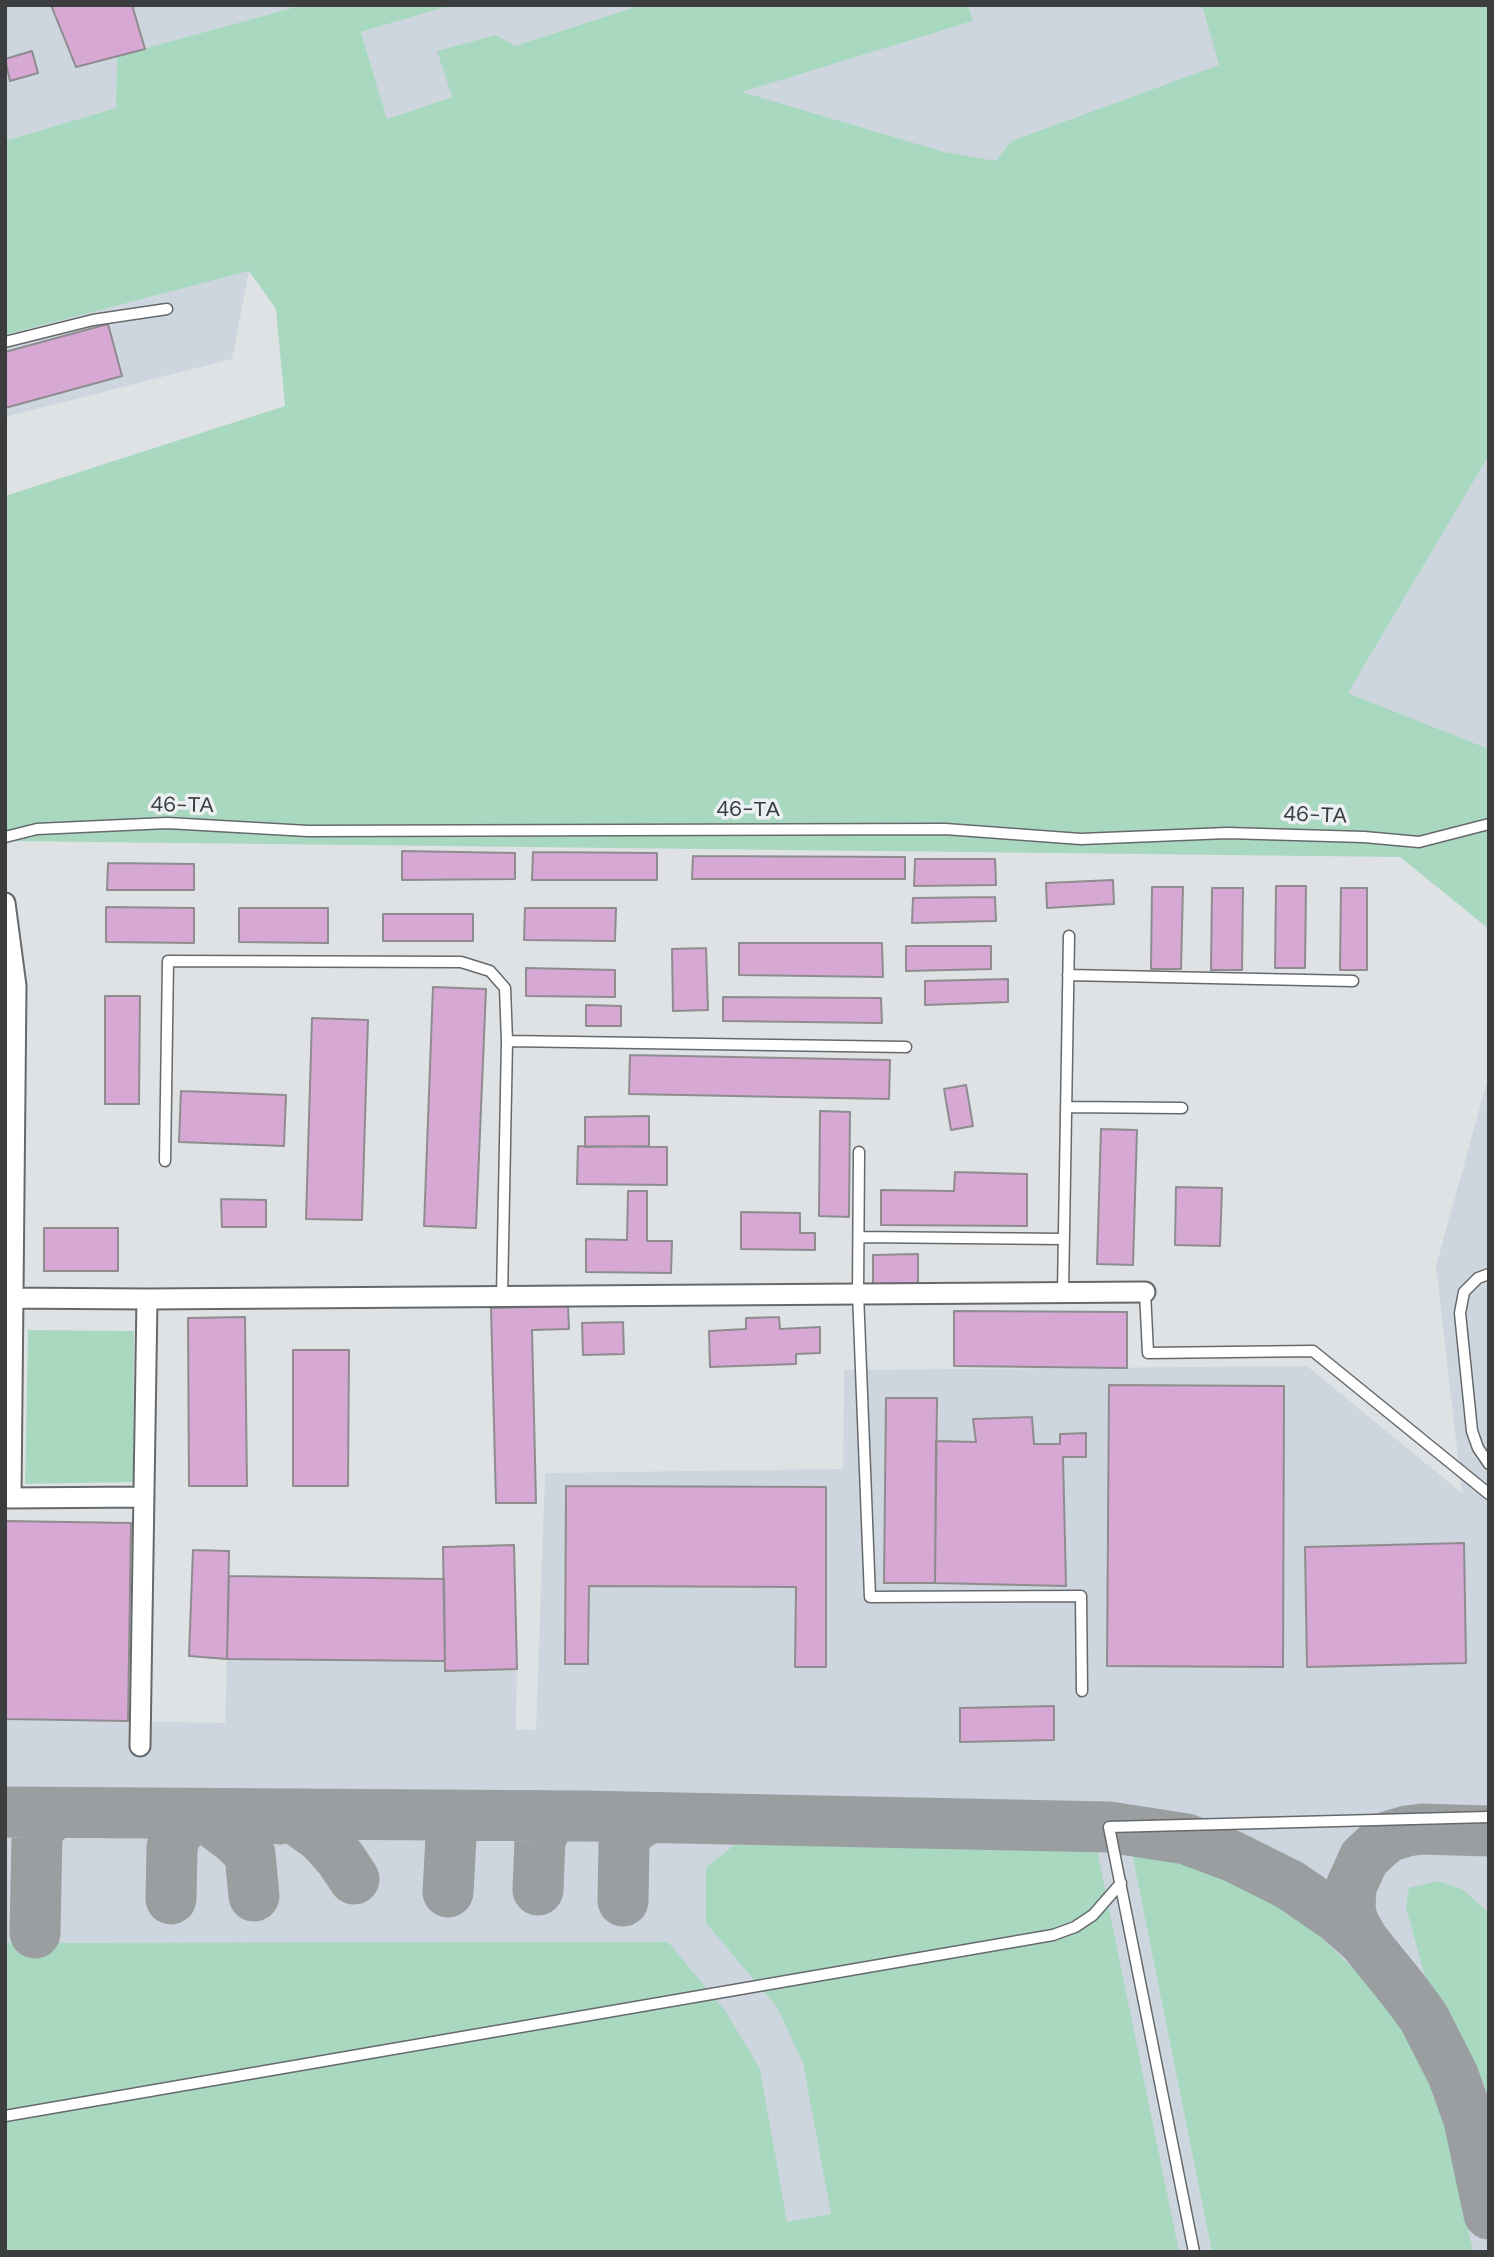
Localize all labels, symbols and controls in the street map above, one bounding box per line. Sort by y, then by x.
street label: 46-ТА [150,793,214,819]
street label: 46-ТА [716,797,780,823]
street label: 46-ТА [1283,802,1347,830]

